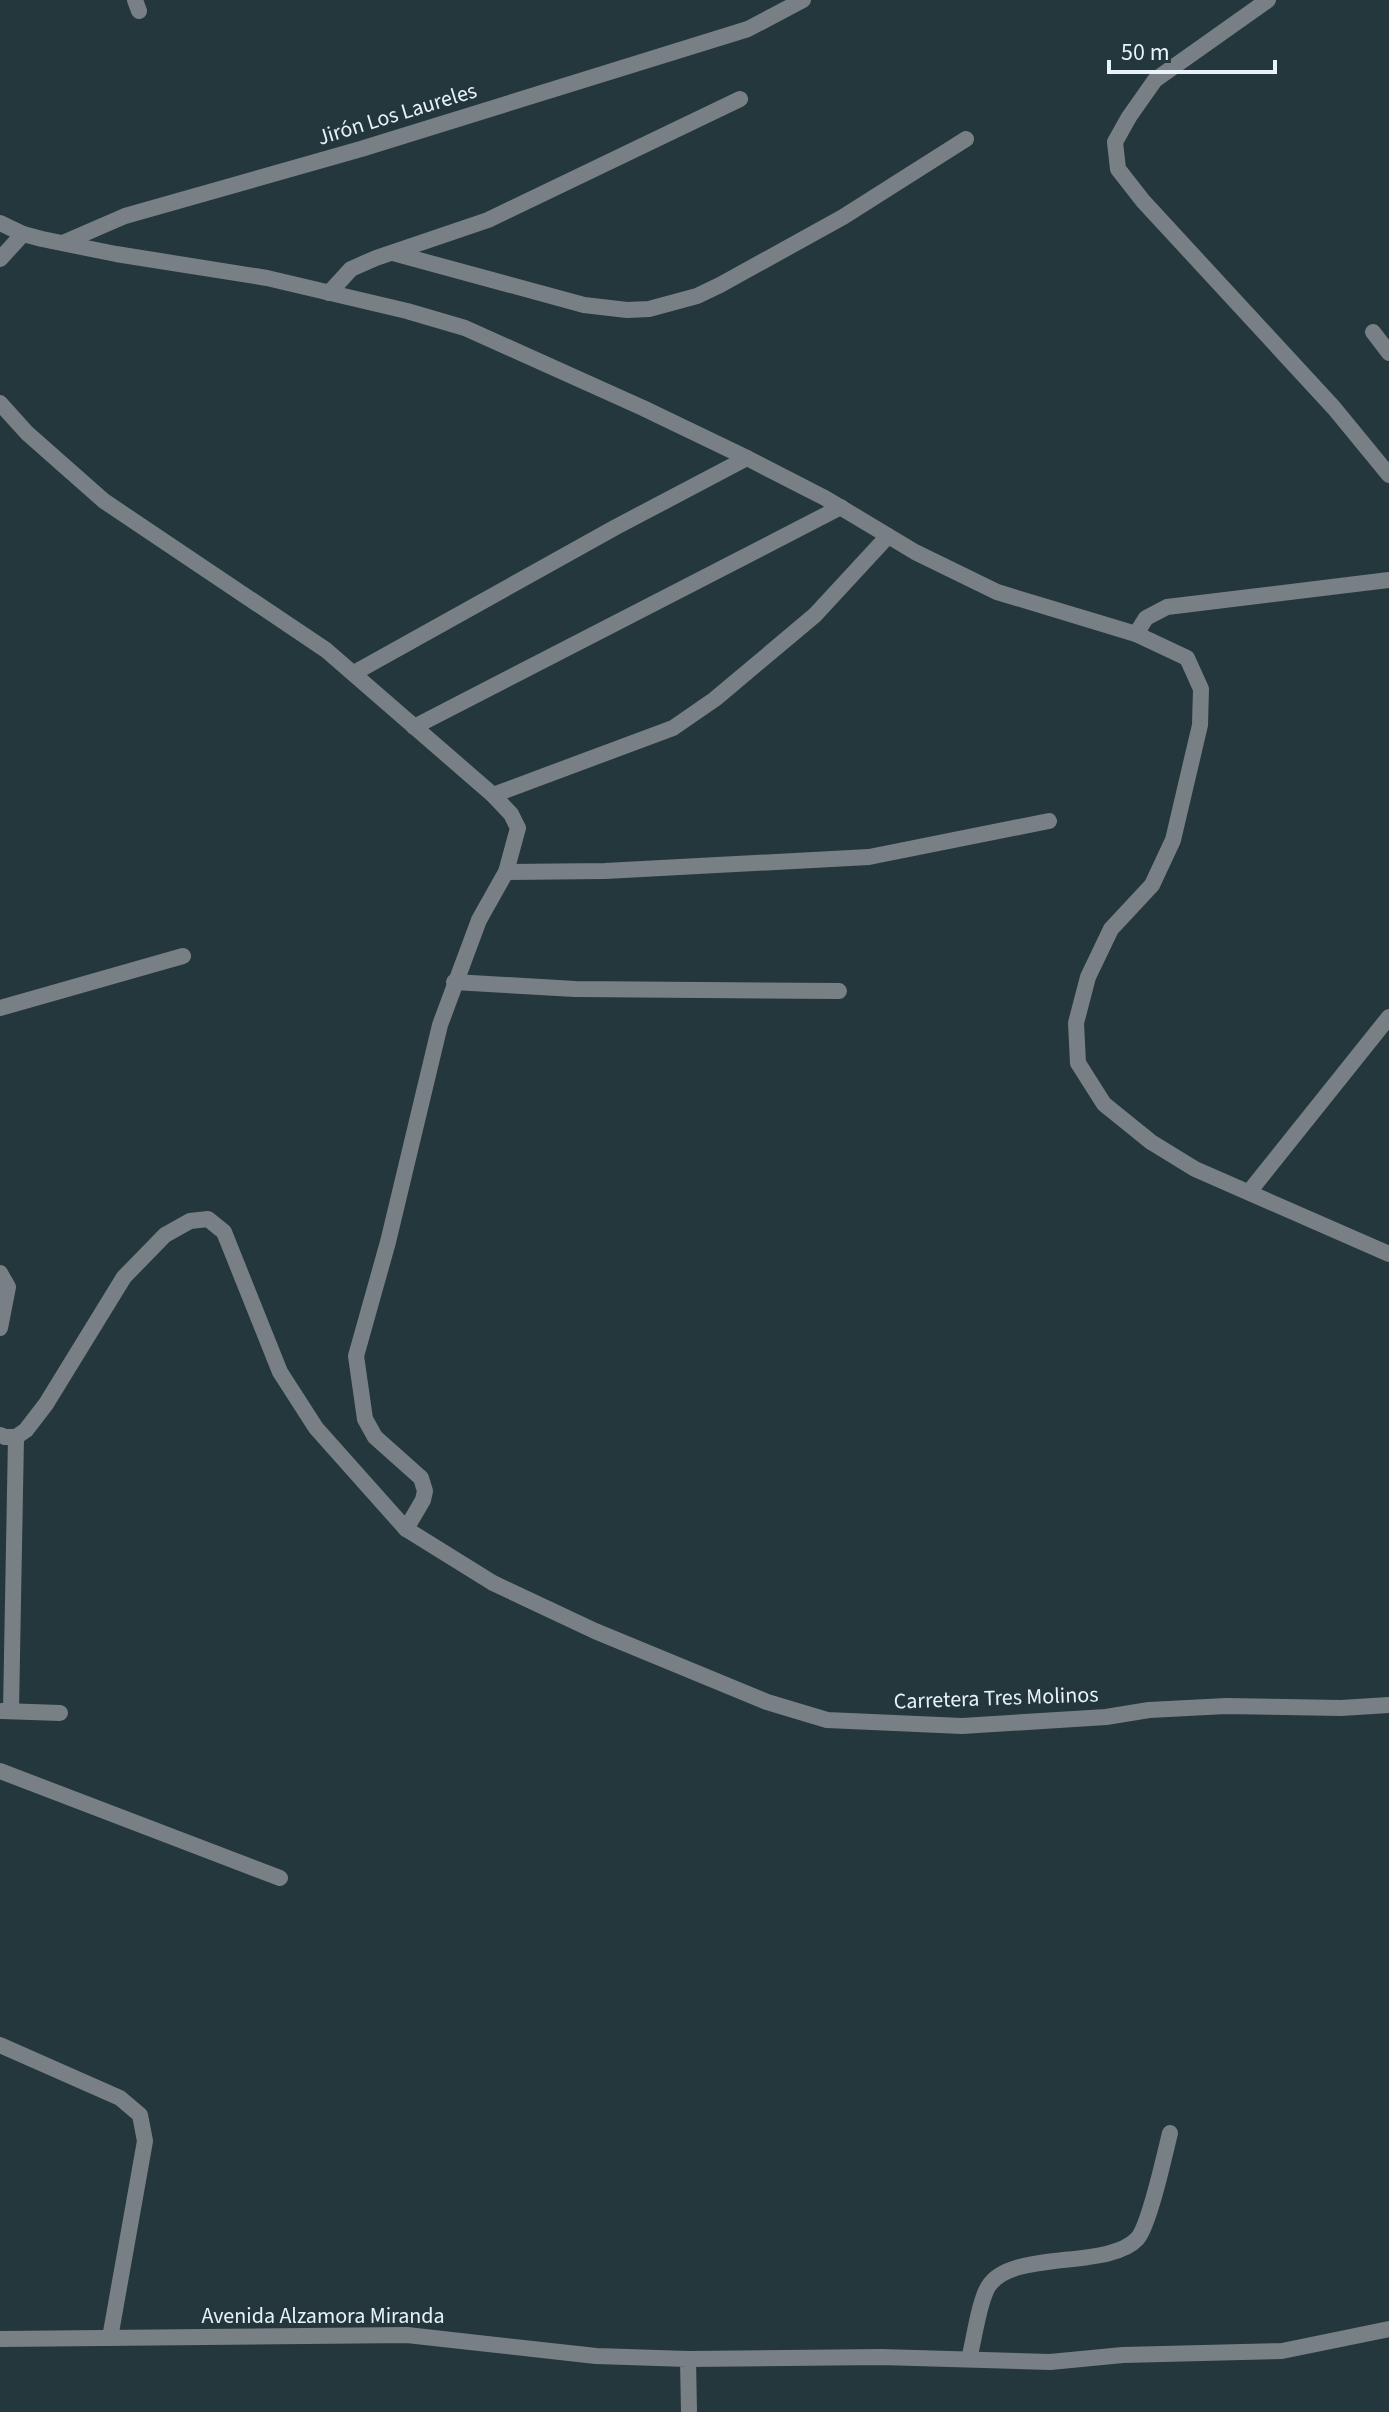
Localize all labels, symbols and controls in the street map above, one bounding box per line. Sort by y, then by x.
scale bar [1109,24,1275,74]
text: 50 m [1121,35,1170,70]
street label: Jirón Los Laureles [313,75,481,153]
street label: Carretera Tres Molinos [893,1678,1099,1718]
street label: Avenida Alzamora Miranda [201,2300,445,2332]

